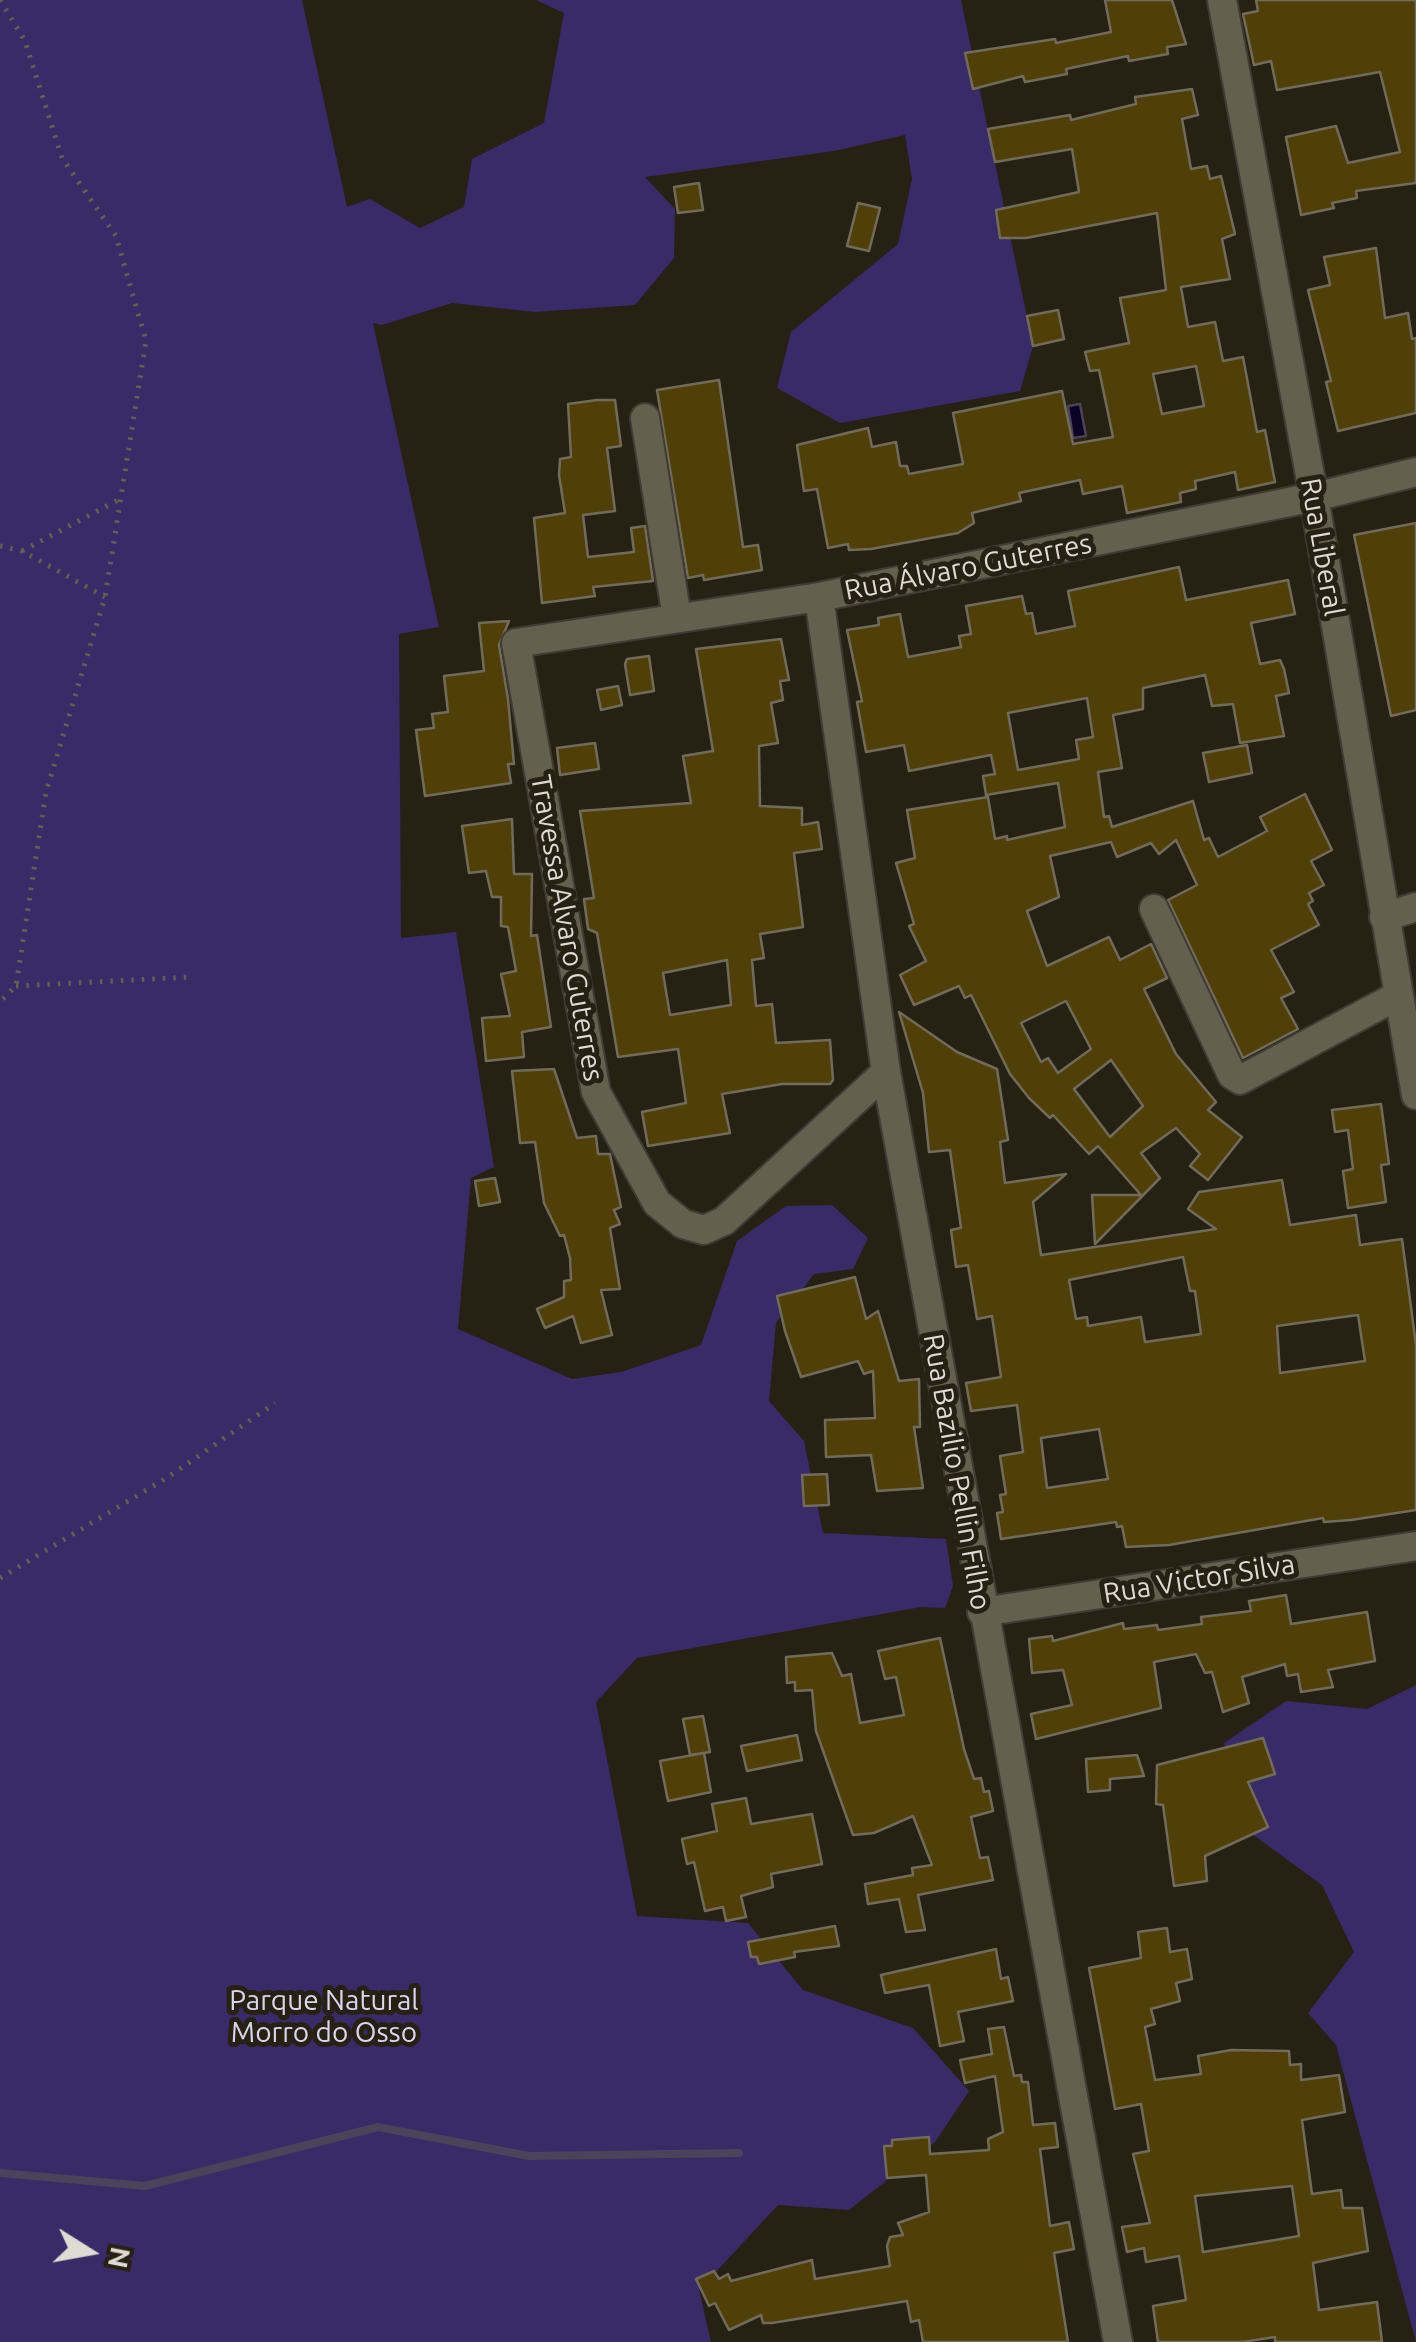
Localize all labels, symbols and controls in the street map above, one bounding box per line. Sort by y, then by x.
street label: Rua Liberal [1293,475,1351,619]
street label: Rua Álvaro Guterres [842,527,1094,607]
street label: Travessa Alvaro Guterres [524,772,610,1084]
street label: Rua Bazilio Pellin Filho [916,1331,998,1613]
street label: Rua Victor Silva [1101,1547,1297,1611]
park label: Parque Natural Morro do Osso [229,1984,419,2050]
north arrow [40,2202,140,2302]
text: N [103,2245,137,2271]

